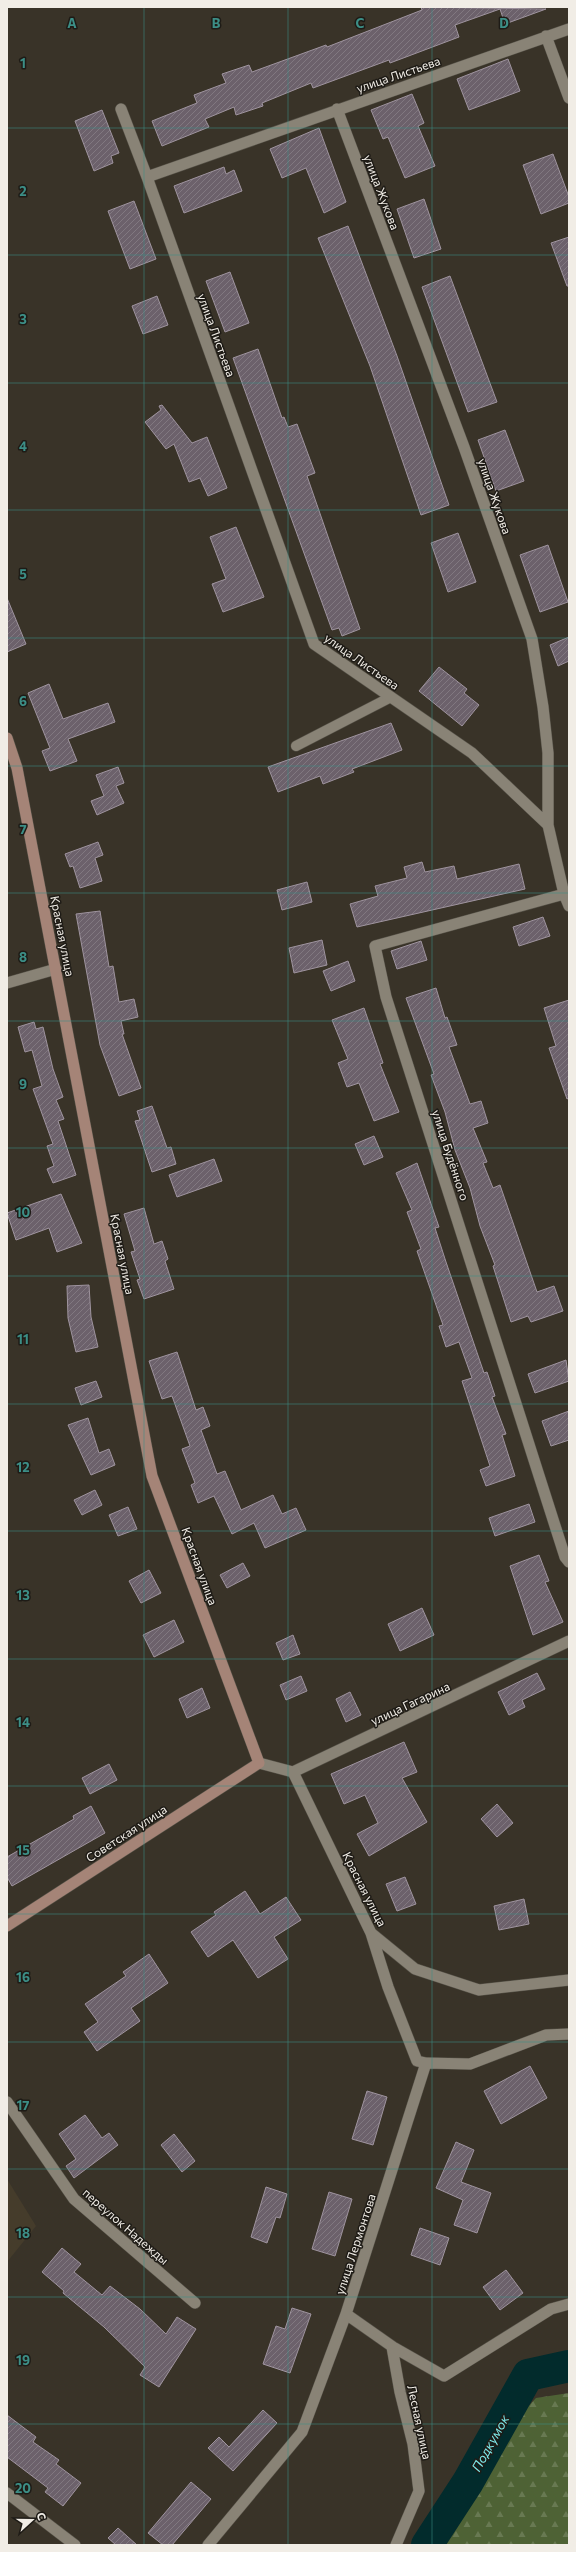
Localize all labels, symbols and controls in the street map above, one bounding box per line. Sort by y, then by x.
text: A [67,15,77,31]
text: B [212,15,221,31]
text: C [356,15,365,31]
text: D [499,15,509,31]
street label: улица Листьева [354,53,442,95]
text: 1 [20,55,26,71]
street label: улица Жукова [361,153,403,231]
text: 2 [19,183,27,199]
street label: улица Листьева [195,291,239,379]
text: 3 [19,311,27,327]
text: 4 [19,438,27,454]
street label: улица Жукова [475,456,515,536]
text: 5 [19,566,27,582]
street label: улица Листьева [322,630,402,692]
text: 6 [19,693,27,709]
text: 7 [19,821,27,837]
street label: Красная улица [48,895,78,977]
text: 8 [19,949,27,965]
text: 9 [19,1076,27,1092]
street label: улица Будённого [430,1108,472,1202]
text: 10 [16,1204,31,1220]
street label: Красная улица [108,1213,138,1295]
text: 11 [17,1331,29,1347]
text: 12 [16,1459,30,1475]
street label: Красная улица [179,1525,221,1607]
text: 13 [16,1587,30,1603]
street label: улица Гагарина [368,1679,452,1727]
text: 14 [16,1714,30,1730]
street label: Советская улица [83,1802,169,1864]
text: 15 [16,1842,30,1858]
street label: Красная улица [340,1849,390,1929]
text: 16 [16,1969,30,1985]
text: 17 [16,2097,30,2113]
street label: переулок Надежды [80,2185,172,2267]
street label: улица Лермонтова [332,2192,378,2296]
text: 18 [16,2225,30,2241]
text: 19 [16,2352,30,2368]
street label: Лесная улица [405,2383,435,2461]
water label: Подкумок [468,2411,513,2474]
text: 20 [15,2480,31,2496]
north arrow [12,2500,52,2540]
text: С [34,2510,49,2523]

